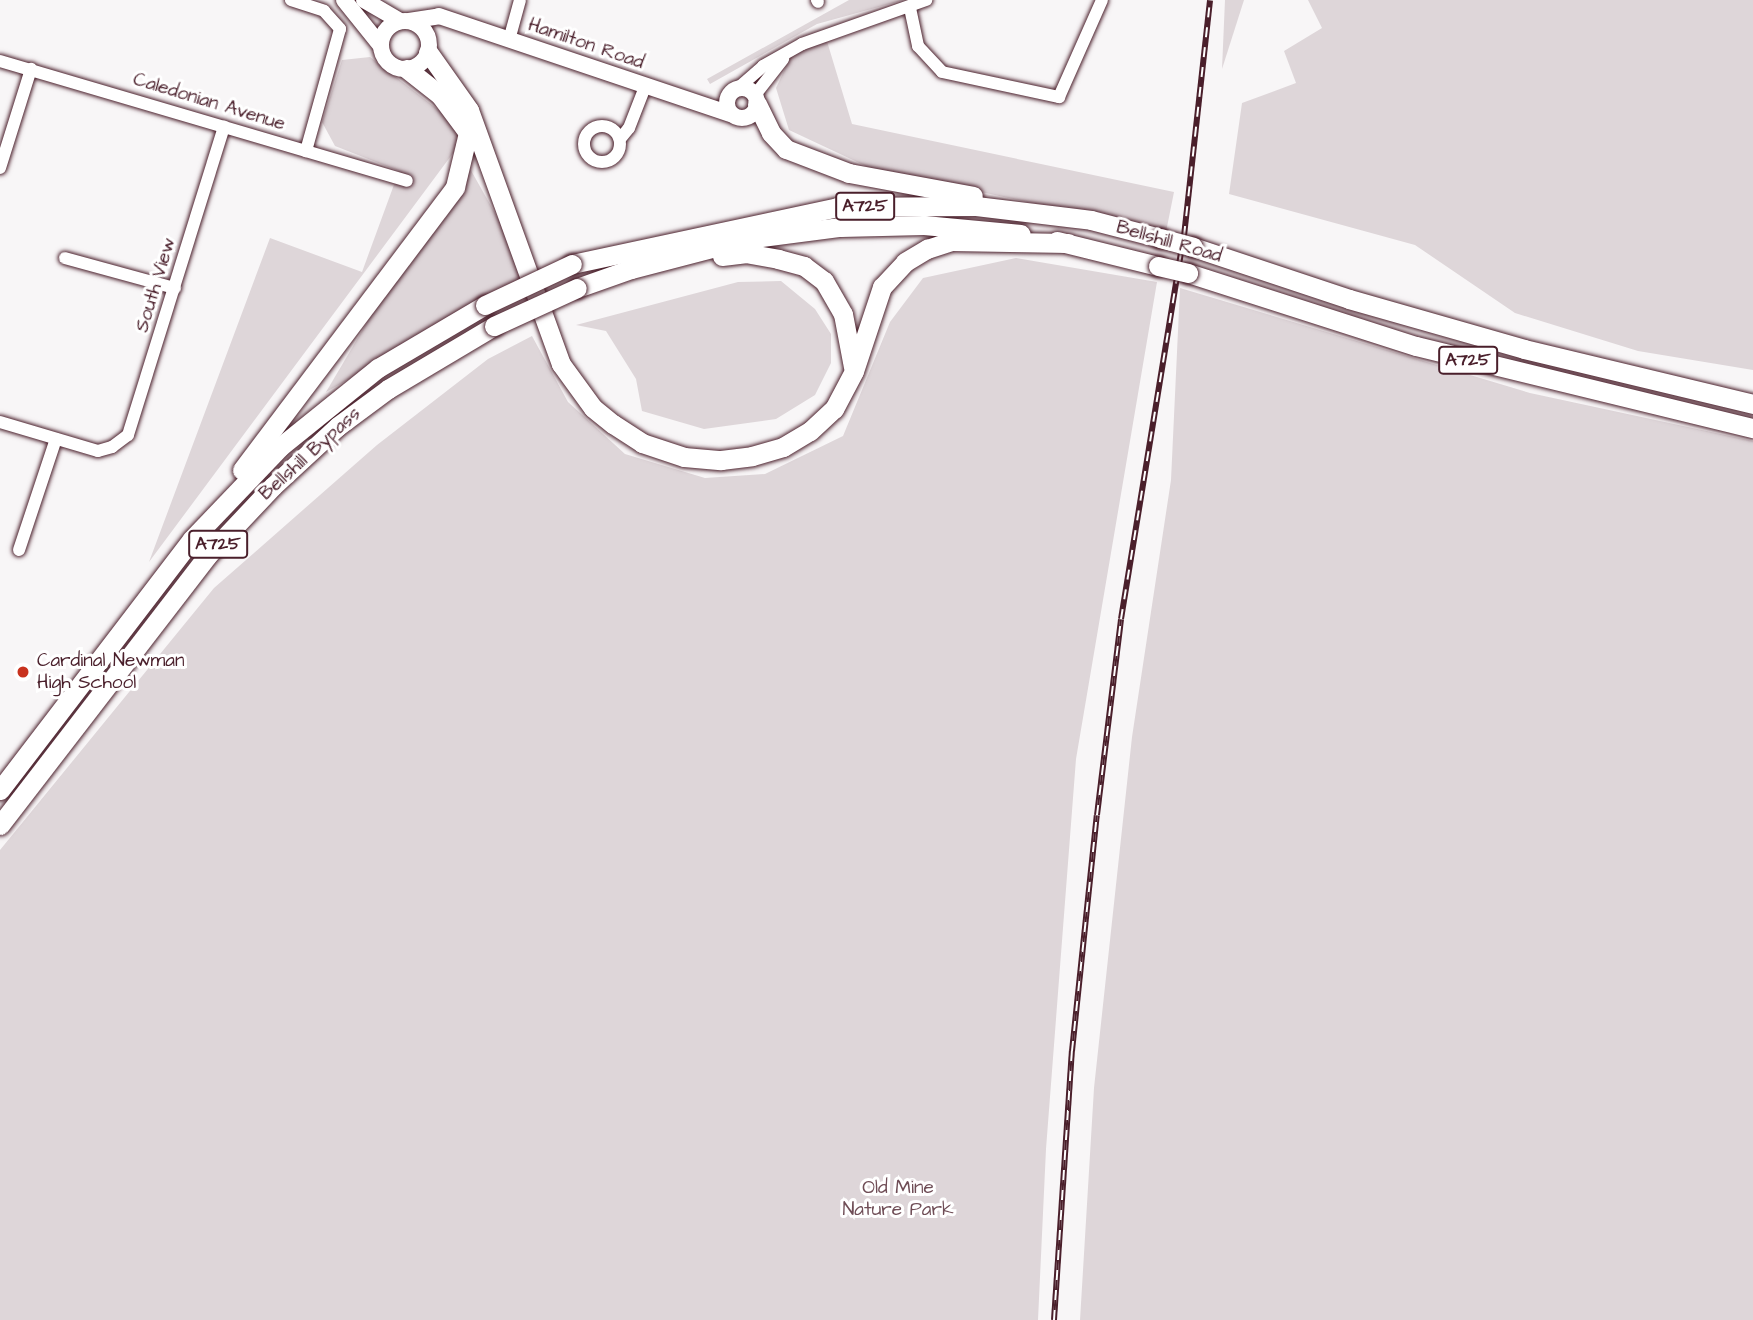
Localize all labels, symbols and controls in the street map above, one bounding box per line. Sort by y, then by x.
street label: Hamilton Road [525,14,647,74]
street label: Caledonian Avenue [130,68,288,136]
road number: A725 [834,191,896,220]
street label: Bellshill Road [1114,216,1224,268]
street label: South View [131,235,181,335]
road number: A725 [1436,346,1500,374]
street label: Bellshill Bypass [255,403,365,505]
road number: A725 [186,530,249,558]
place label: Cardinal Newman High School [37,650,184,694]
marker: Cardinal Newman High School [15,664,31,680]
park label: Old Mine Nature Park [842,1177,954,1221]

